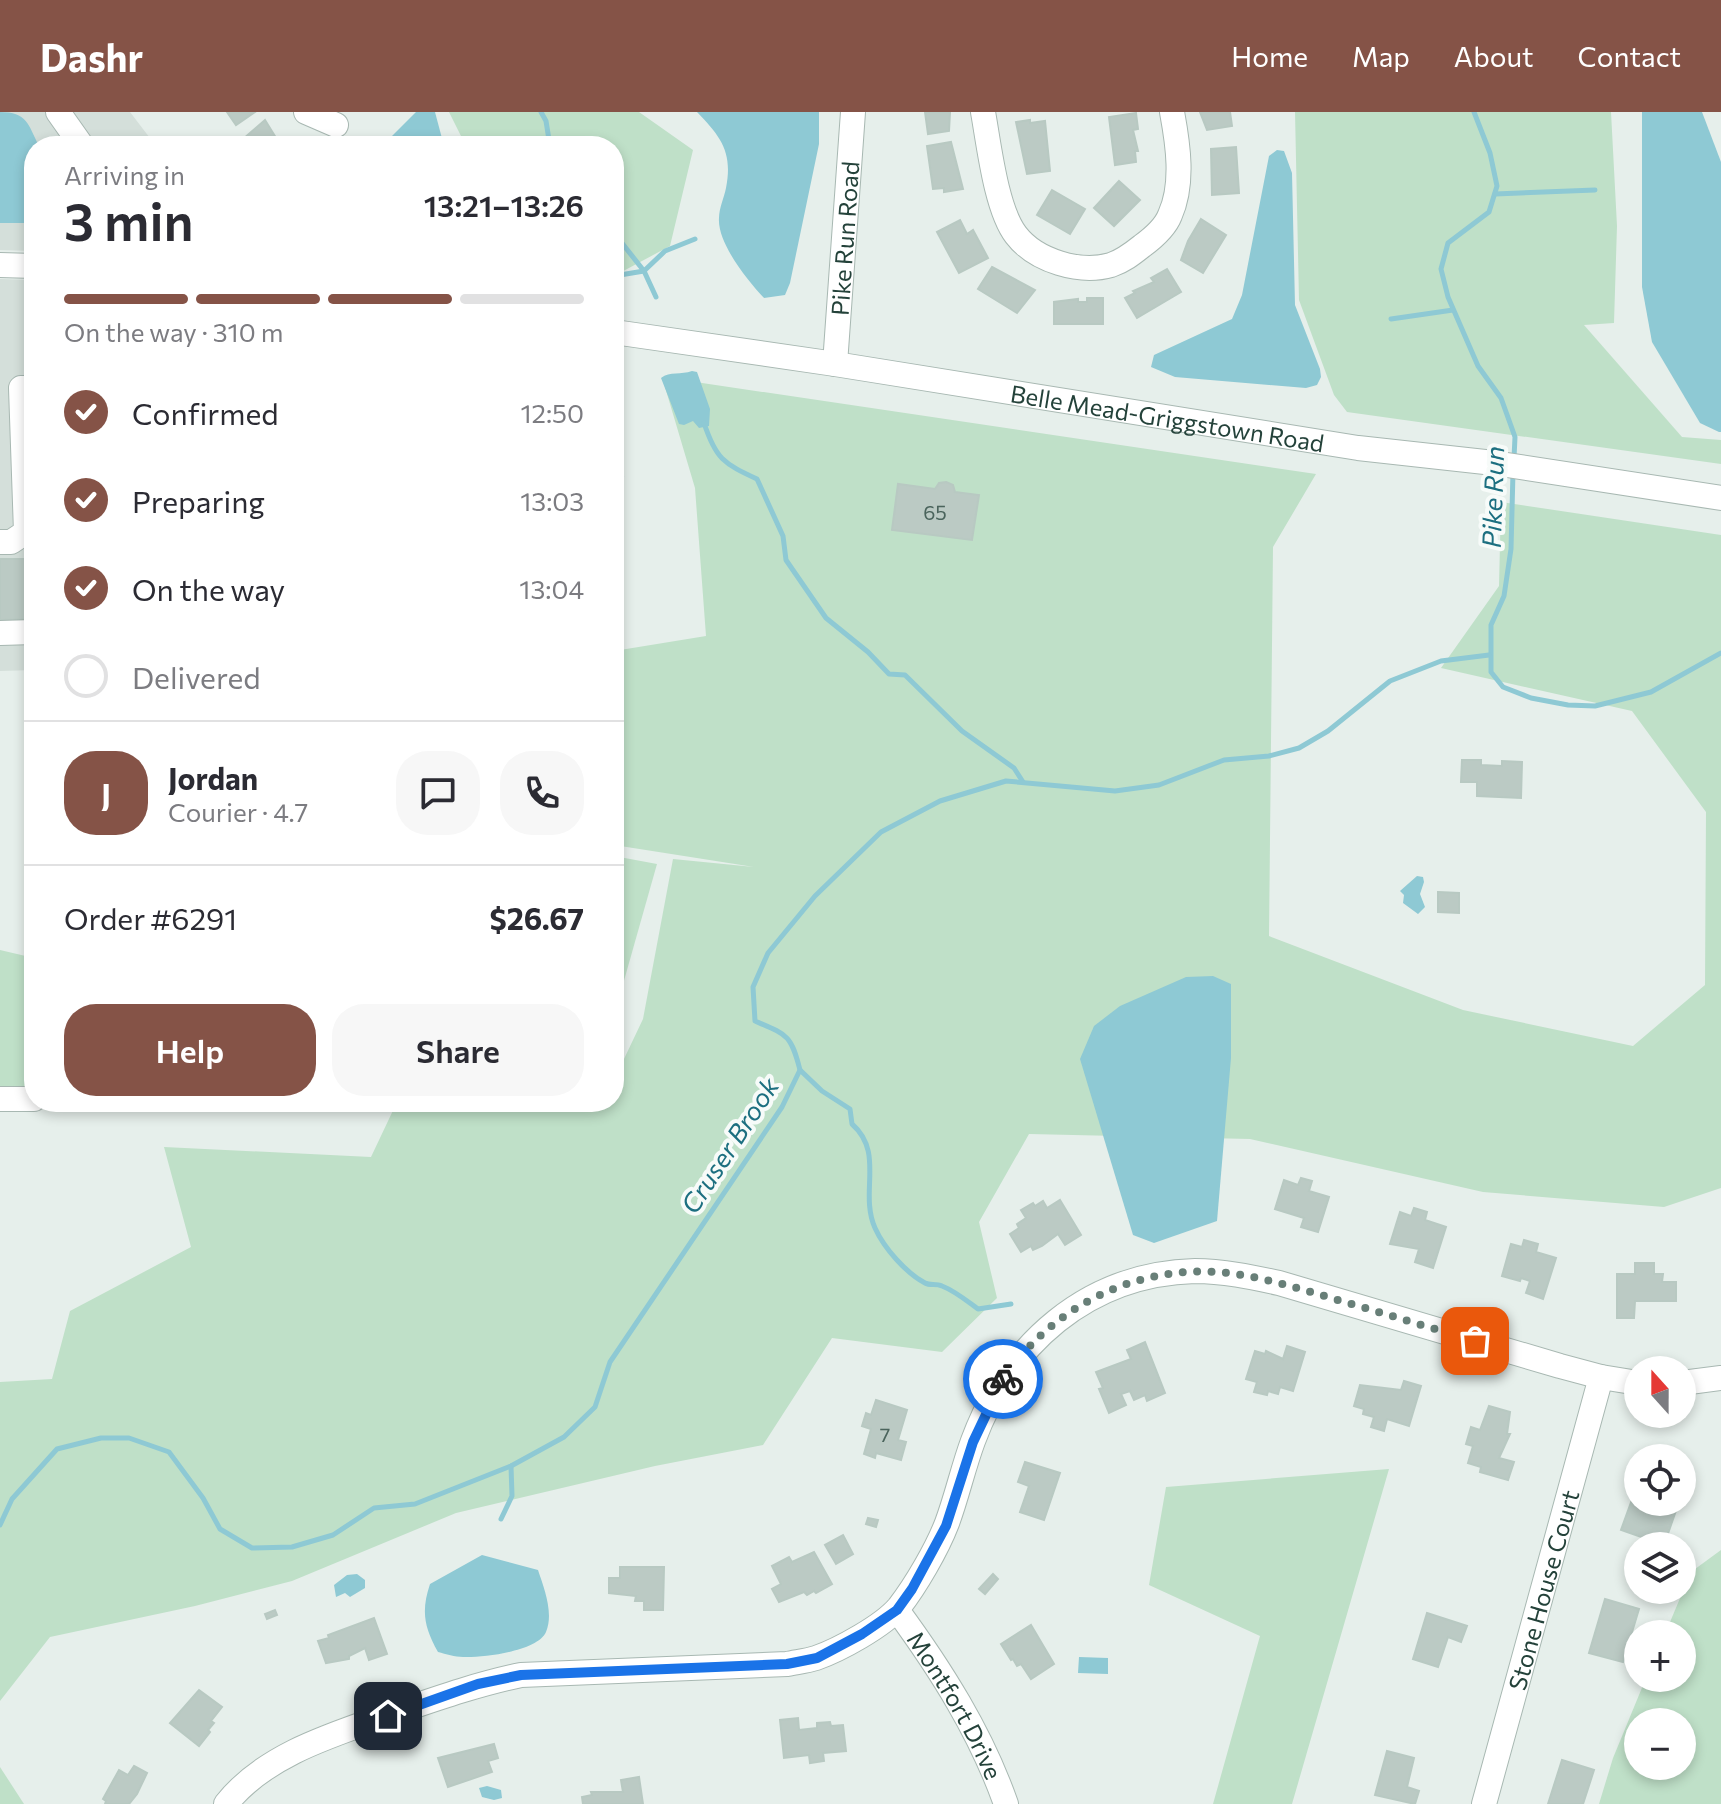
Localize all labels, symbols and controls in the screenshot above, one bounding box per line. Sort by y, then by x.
text: Dashr [40,33,143,80]
text: Home [1231,39,1308,73]
text: Map [1352,39,1410,73]
text: About [1454,39,1534,73]
text: Contact [1578,39,1681,73]
text: Arriving in [64,159,185,190]
street label: Pike Run Road [824,160,864,317]
text: 13:21–13:26 [424,186,584,223]
text: 3 min [64,188,193,252]
text: On the way · 310 m [64,316,283,347]
street label: Belle Mead-Griggstown Road [1008,378,1326,457]
icon: check [64,390,108,434]
text: Confirmed [132,394,279,431]
text: 12:50 [520,397,584,428]
water label: Pike Run [1475,446,1509,548]
icon: check [64,478,108,522]
text: Preparing [132,482,265,519]
text: 13:03 [520,485,584,516]
house number: 65 [923,500,947,524]
icon: check [64,566,108,610]
text: On the way [132,570,285,607]
text: 13:04 [519,573,584,604]
text: Delivered [132,658,261,695]
button: chat [396,751,480,835]
button: phone [500,751,584,835]
text: Jordan [168,759,258,796]
text: J [101,775,111,812]
text: Courier · 4.7 [168,796,308,827]
text: Order #6291 [64,899,237,936]
text: $26.67 [490,899,584,936]
button: Help [64,1004,316,1096]
button: Share [332,1004,584,1096]
water label: Cruser Brook [674,1071,785,1219]
pin [1441,1307,1509,1375]
icon: bag [1453,1319,1497,1363]
courier [963,1339,1043,1419]
north arrow [1624,1356,1696,1428]
map controls [1624,1356,1696,1780]
icon: bike [981,1357,1025,1401]
house number: 7 [880,1422,890,1446]
button: locate [1624,1444,1696,1516]
street label: Stone House Court [1501,1486,1584,1693]
button: layers [1624,1532,1696,1604]
button: + [1624,1620,1696,1692]
street label: Montfort Drive [902,1625,1009,1783]
pin [354,1682,422,1750]
icon: home [366,1694,410,1738]
button: − [1624,1708,1696,1780]

